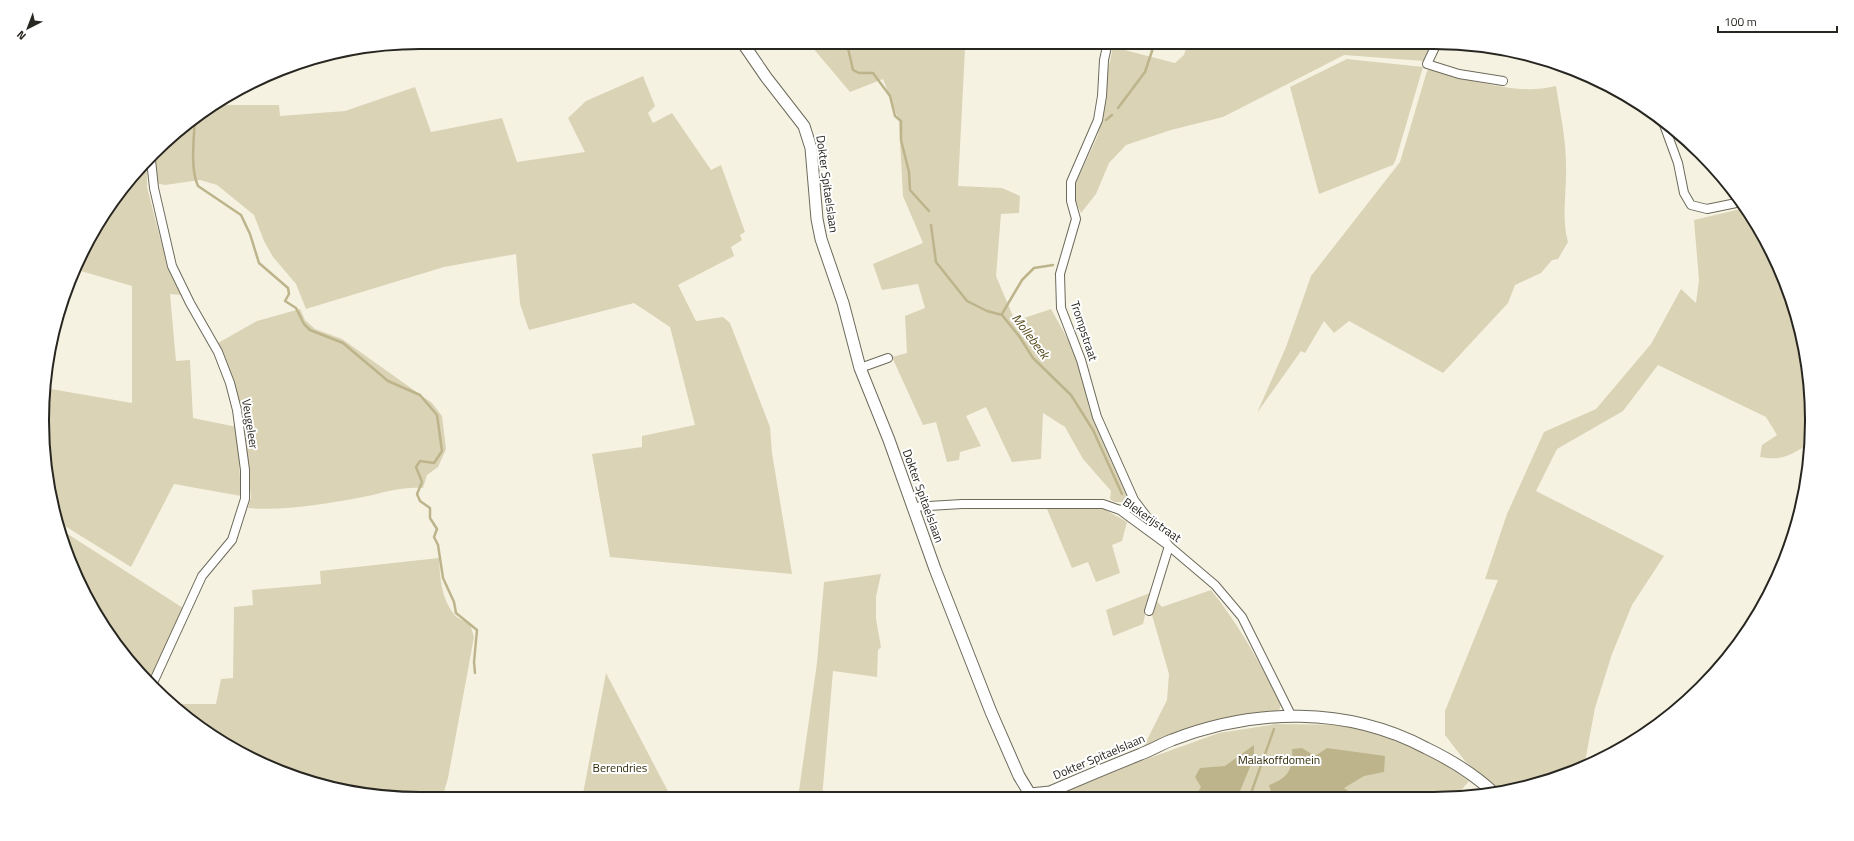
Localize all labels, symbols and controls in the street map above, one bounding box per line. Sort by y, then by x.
north arrow [8,8,48,48]
scale bar [1718,8,1837,34]
text: 100 m [1724,12,1757,31]
text: N [13,27,29,44]
street label: Dokter Spitaelslaan [811,134,844,234]
street label: Trompstraat [1066,298,1103,364]
water label: Mollebeek [1007,309,1056,365]
street label: Veugeleer [237,398,264,450]
street label: Dokter Spitaelslaan [898,446,949,545]
street label: Blekerijstraat [1119,492,1186,547]
street label: Dokter Spitaelslaan [1050,729,1148,784]
park label: Malakoffdomein [1238,750,1320,769]
park label: Berendries [593,758,648,777]

